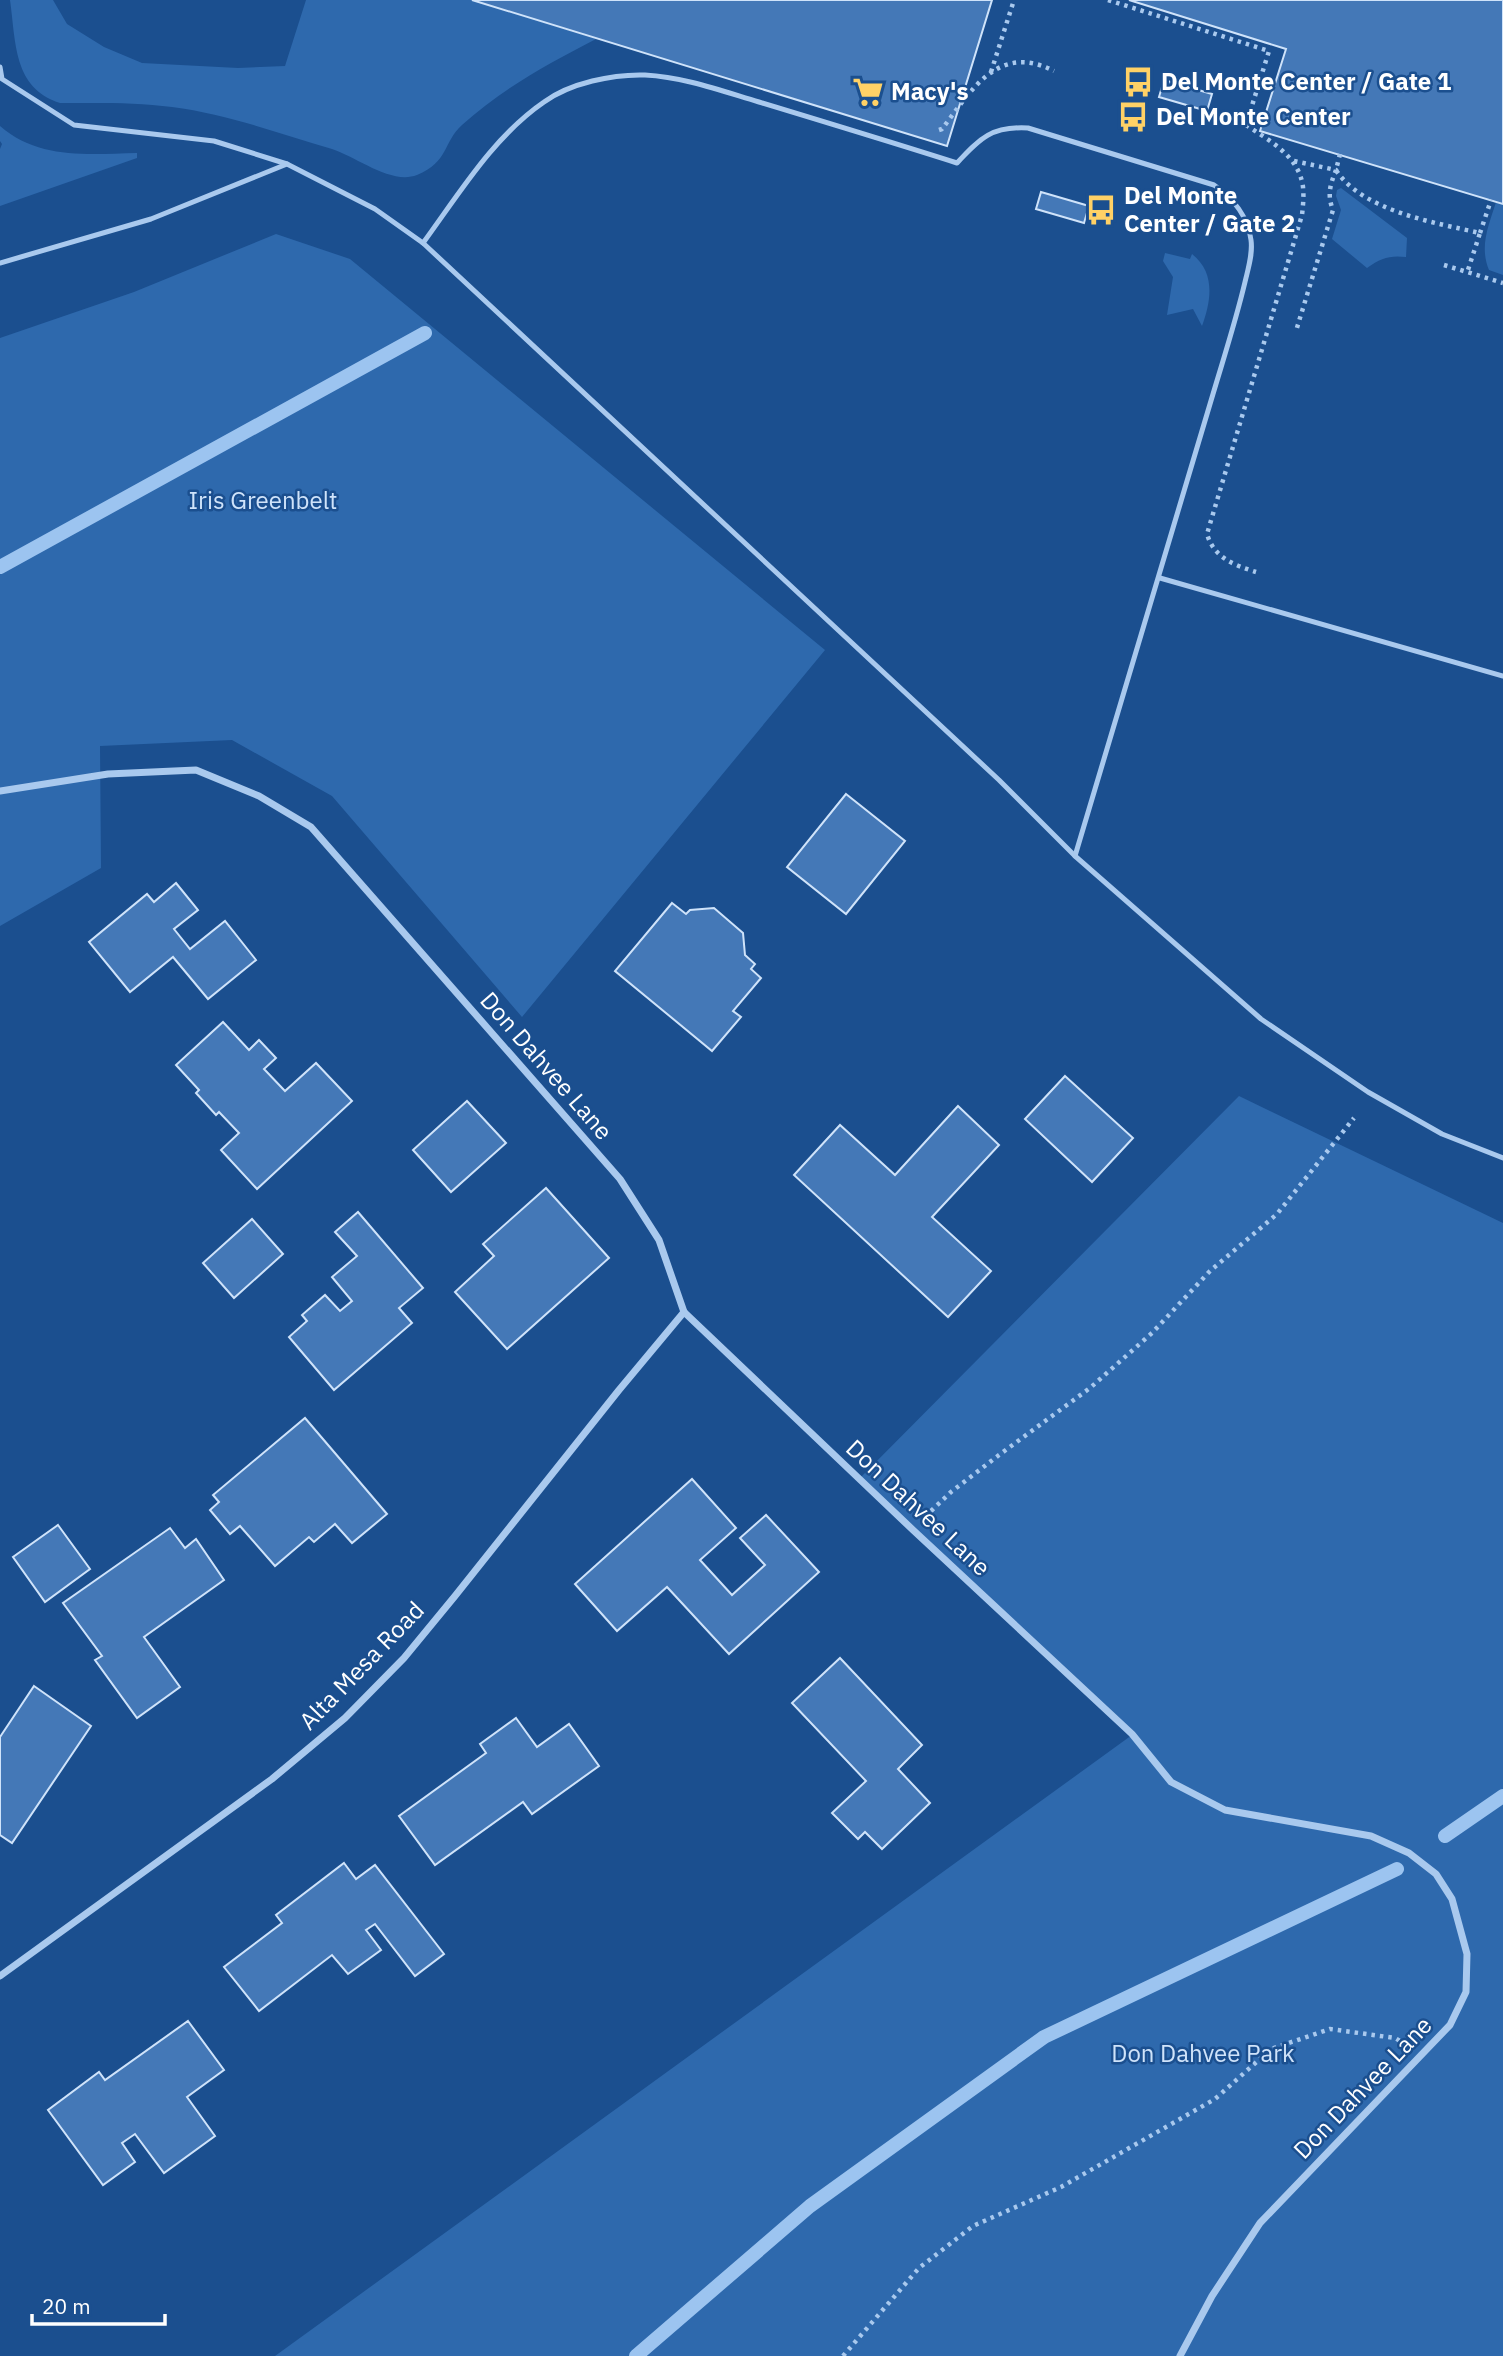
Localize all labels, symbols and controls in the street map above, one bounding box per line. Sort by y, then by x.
bus stop icon: Del Monte Center / Gate 1 [1121,65,1155,99]
place label: Del Monte Center / Gate 1 [1161,65,1451,97]
supermarket icon: Macy's [851,75,885,109]
place label: Macy's [891,75,969,107]
bus stop icon: Del Monte Center [1116,100,1150,134]
place label: Del Monte Center [1156,100,1351,132]
place label: Del Monte Center / Gate 2 [1124,179,1295,239]
bus stop icon: Del Monte Center / Gate 2 [1084,193,1118,227]
park label: Iris Greenbelt [188,484,338,516]
street label: Don Dahvee Lane [474,984,620,1146]
street label: Don Dahvee Lane [840,1432,998,1583]
street label: Alta Mesa Road [292,1594,431,1736]
street label: Don Dahvee Lane [1286,2009,1439,2165]
park label: Don Dahvee Park [1111,2037,1295,2069]
scale bar [32,2282,164,2326]
text: 20 m [42,2292,91,2320]

